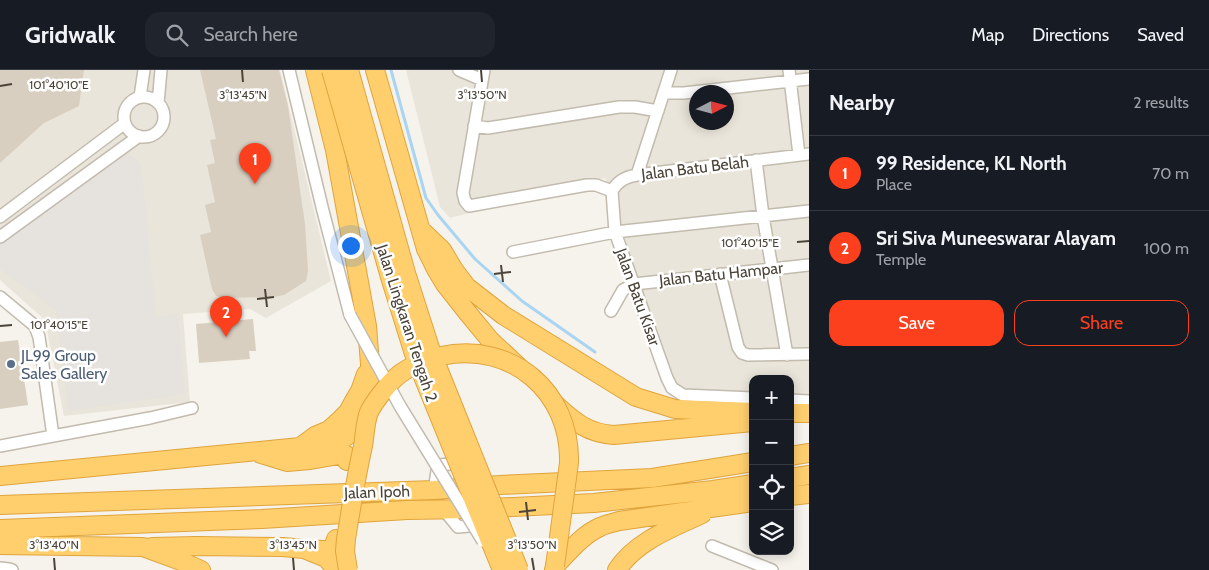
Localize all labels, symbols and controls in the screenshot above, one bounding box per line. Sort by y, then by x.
search box [145,12,495,57]
text: Gridwalk [25,20,115,49]
icon: search [163,21,191,49]
text: Search here [203,23,298,46]
text: Map [971,24,1004,46]
text: Directions [1032,24,1109,46]
text: Saved [1137,24,1184,46]
text: 101°40'10"E [29,77,89,92]
north arrow [689,85,734,130]
text: 3°13'45"N [219,87,267,102]
text: 3°13'50"N [457,87,507,102]
text: Nearby [829,90,895,115]
text: 2 results [1133,93,1189,112]
pin: 1 [239,143,271,184]
street label: Jalan Batu Belah [639,152,750,184]
text: 99 Residence, KL North [876,152,1067,175]
text: 1 [842,164,848,183]
text: 70 m [1152,164,1189,183]
text: Place [876,175,912,194]
text: Sri Siva Muneeswarar Alayam [876,227,1116,250]
your location [338,233,364,259]
text: 101°40'15"E [721,235,779,250]
text: 2 [841,239,849,258]
text: 100 m [1144,239,1189,258]
street label: Jalan Lingkaran Tengah 2 [372,241,441,404]
street label: Jalan Batu Kisar [611,245,665,349]
text: Temple [876,250,926,269]
street label: Jalan Batu Hampar [657,258,785,290]
pin: 2 [210,296,242,337]
button: Save [829,300,1004,346]
button: Share [1014,300,1189,346]
text: 101°40'15"E [30,317,88,332]
place label: JL99 Group Sales Gallery [20,346,107,383]
marker: JL99 Group Sales Gallery [5,358,17,370]
map controls [749,375,794,555]
button: + [749,375,794,420]
button: − [749,420,794,465]
button: locate [749,465,794,510]
street label: Jalan Ipoh [343,481,410,503]
button: layers [749,510,794,555]
text: 3°13'40"N [29,537,79,552]
text: 3°13'45"N [269,537,317,552]
text: 3°13'50"N [507,537,557,552]

